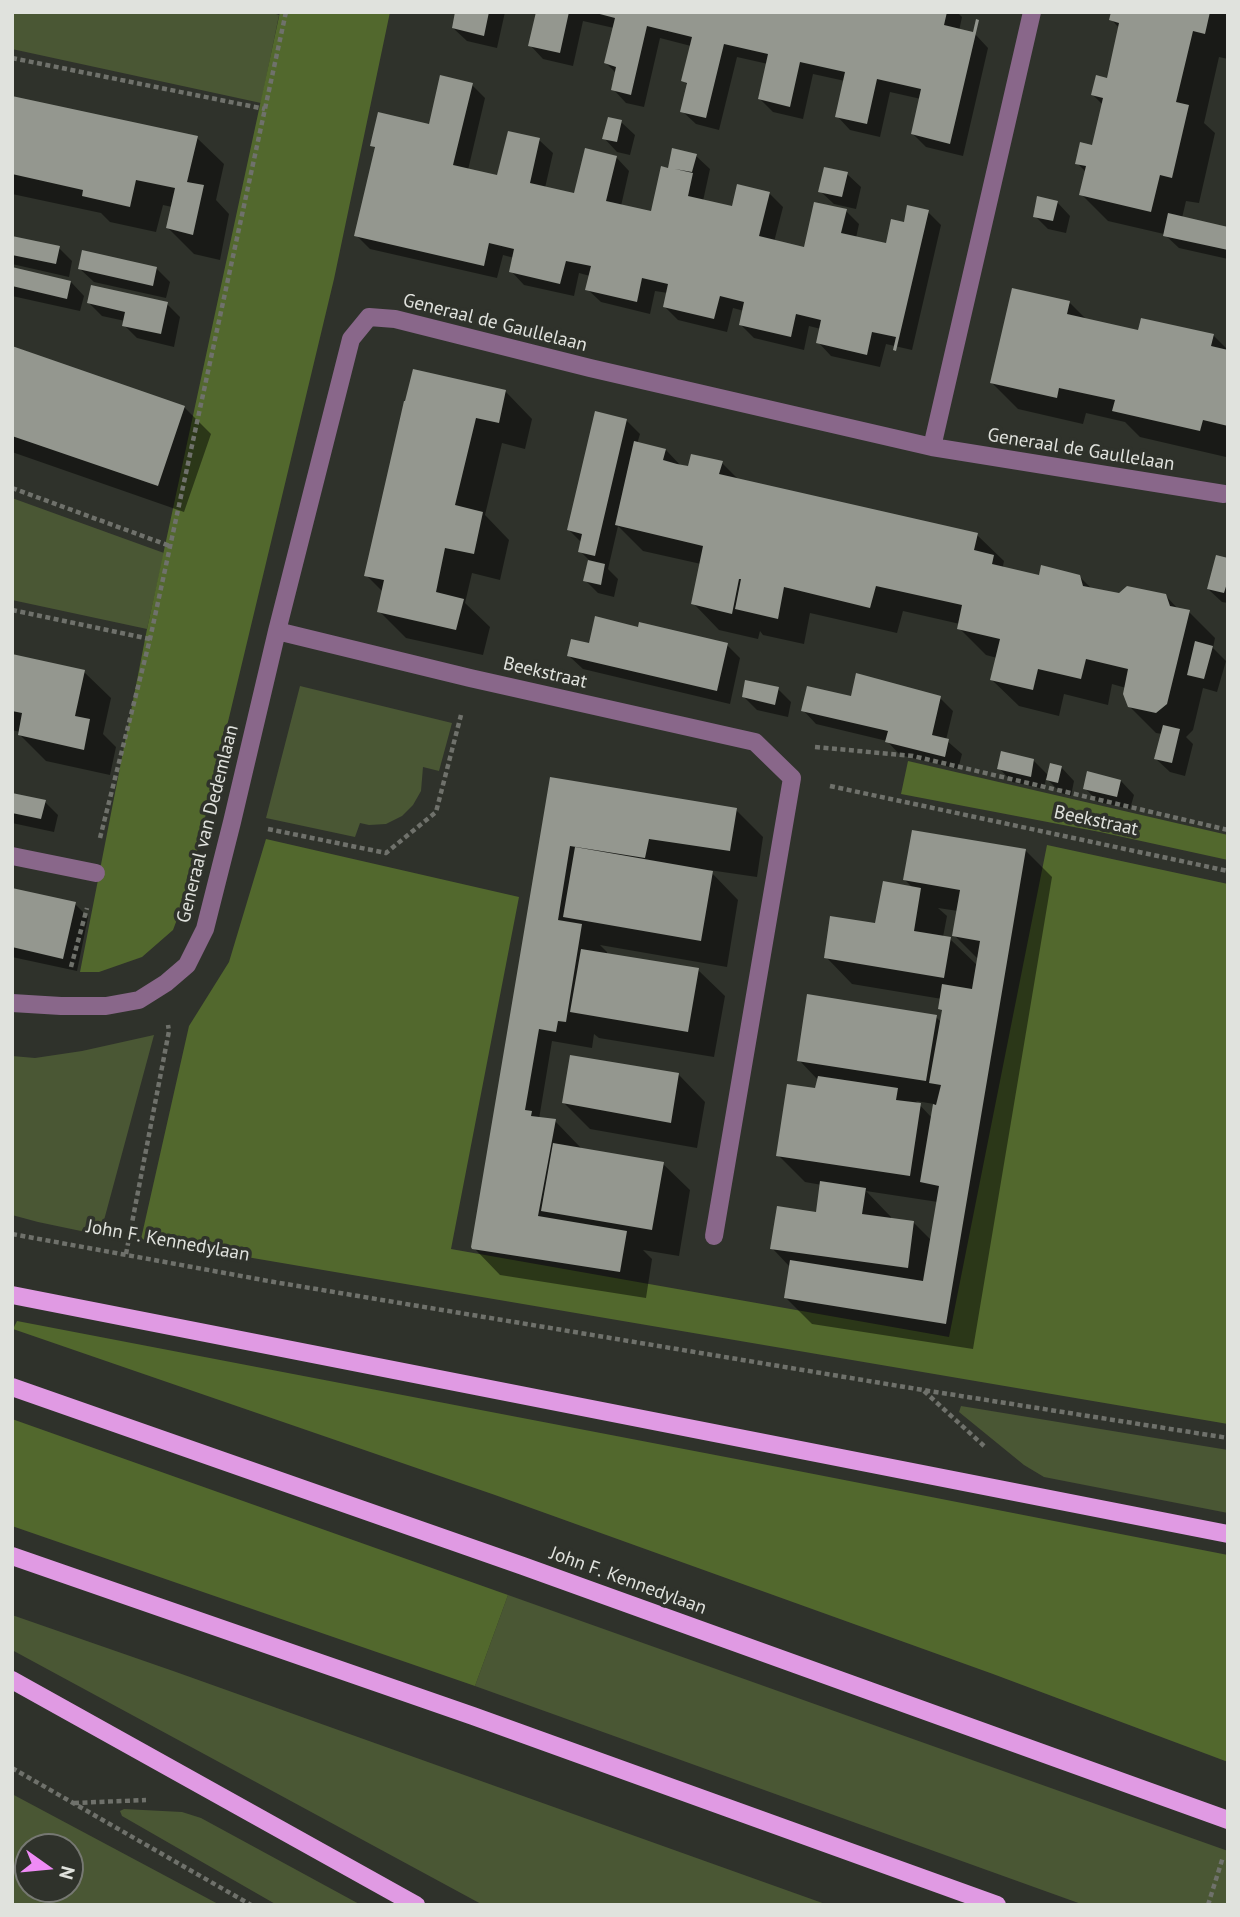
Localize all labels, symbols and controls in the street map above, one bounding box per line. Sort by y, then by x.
street label: Generaal de Gaullelaan [401,289,589,357]
street label: Generaal de Gaullelaan [986,424,1176,476]
street label: Beekstraat [501,652,589,694]
street label: Generaal van Dedemlaan [172,723,244,925]
street label: Beekstraat [1052,801,1140,841]
street label: John F. Kennedylaan [85,1215,251,1267]
street label: John F. Kennedylaan [546,1542,710,1620]
north arrow [14,1833,84,1903]
text: N [54,1864,81,1882]

